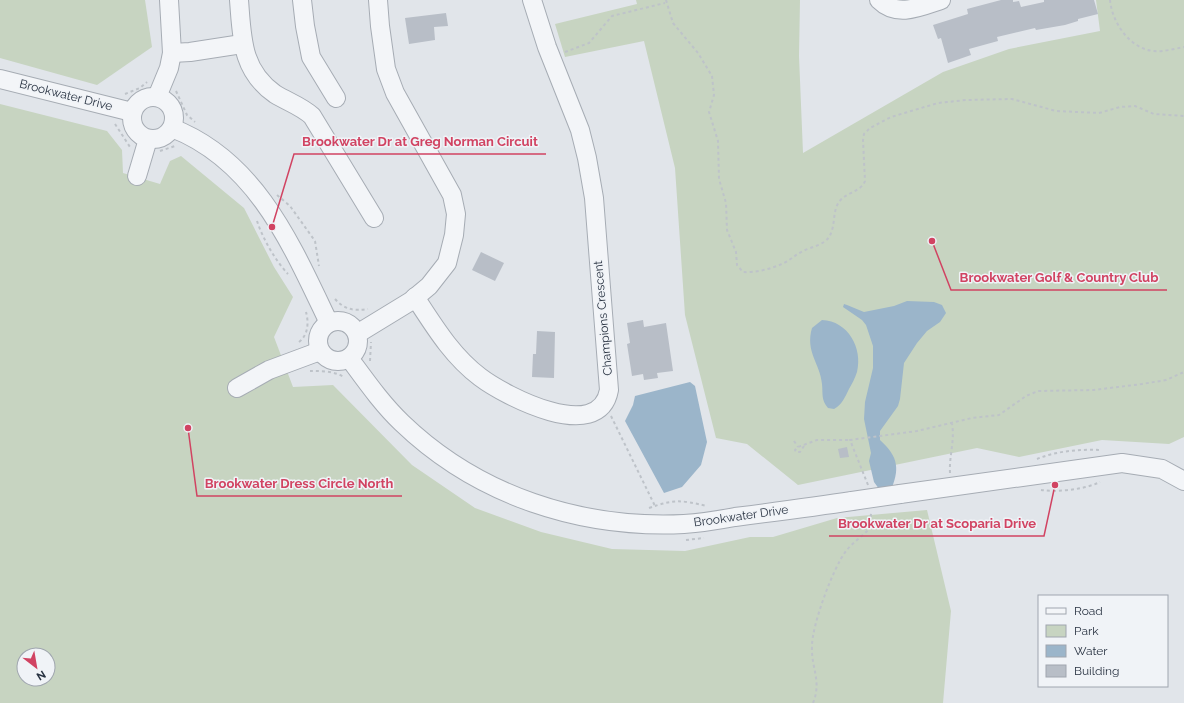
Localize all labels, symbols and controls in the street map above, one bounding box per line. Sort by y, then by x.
street label: Brookwater Drive [18,77,114,113]
callout: Brookwater Dr at Greg Norman Circuit [294,129,546,154]
text: Brookwater Dr at Greg Norman Circuit [302,134,538,149]
street label: Champions Crescent [591,260,615,376]
callout: Brookwater Golf & Country Club [951,265,1167,290]
text: Brookwater Golf & Country Club [960,270,1158,285]
callout: Brookwater Dress Circle North [197,471,402,496]
text: Brookwater Dress Circle North [205,476,393,491]
street label: Brookwater Drive [693,502,789,530]
callout: Brookwater Dr at Scoparia Drive [829,511,1044,536]
text: Brookwater Dr at Scoparia Drive [838,516,1036,531]
legend [1038,595,1168,687]
text: Road [1074,604,1103,618]
text: Park [1074,624,1099,638]
text: Water [1074,644,1108,658]
north arrow [16,647,56,687]
text: Building [1074,664,1120,678]
text: N [34,667,48,683]

